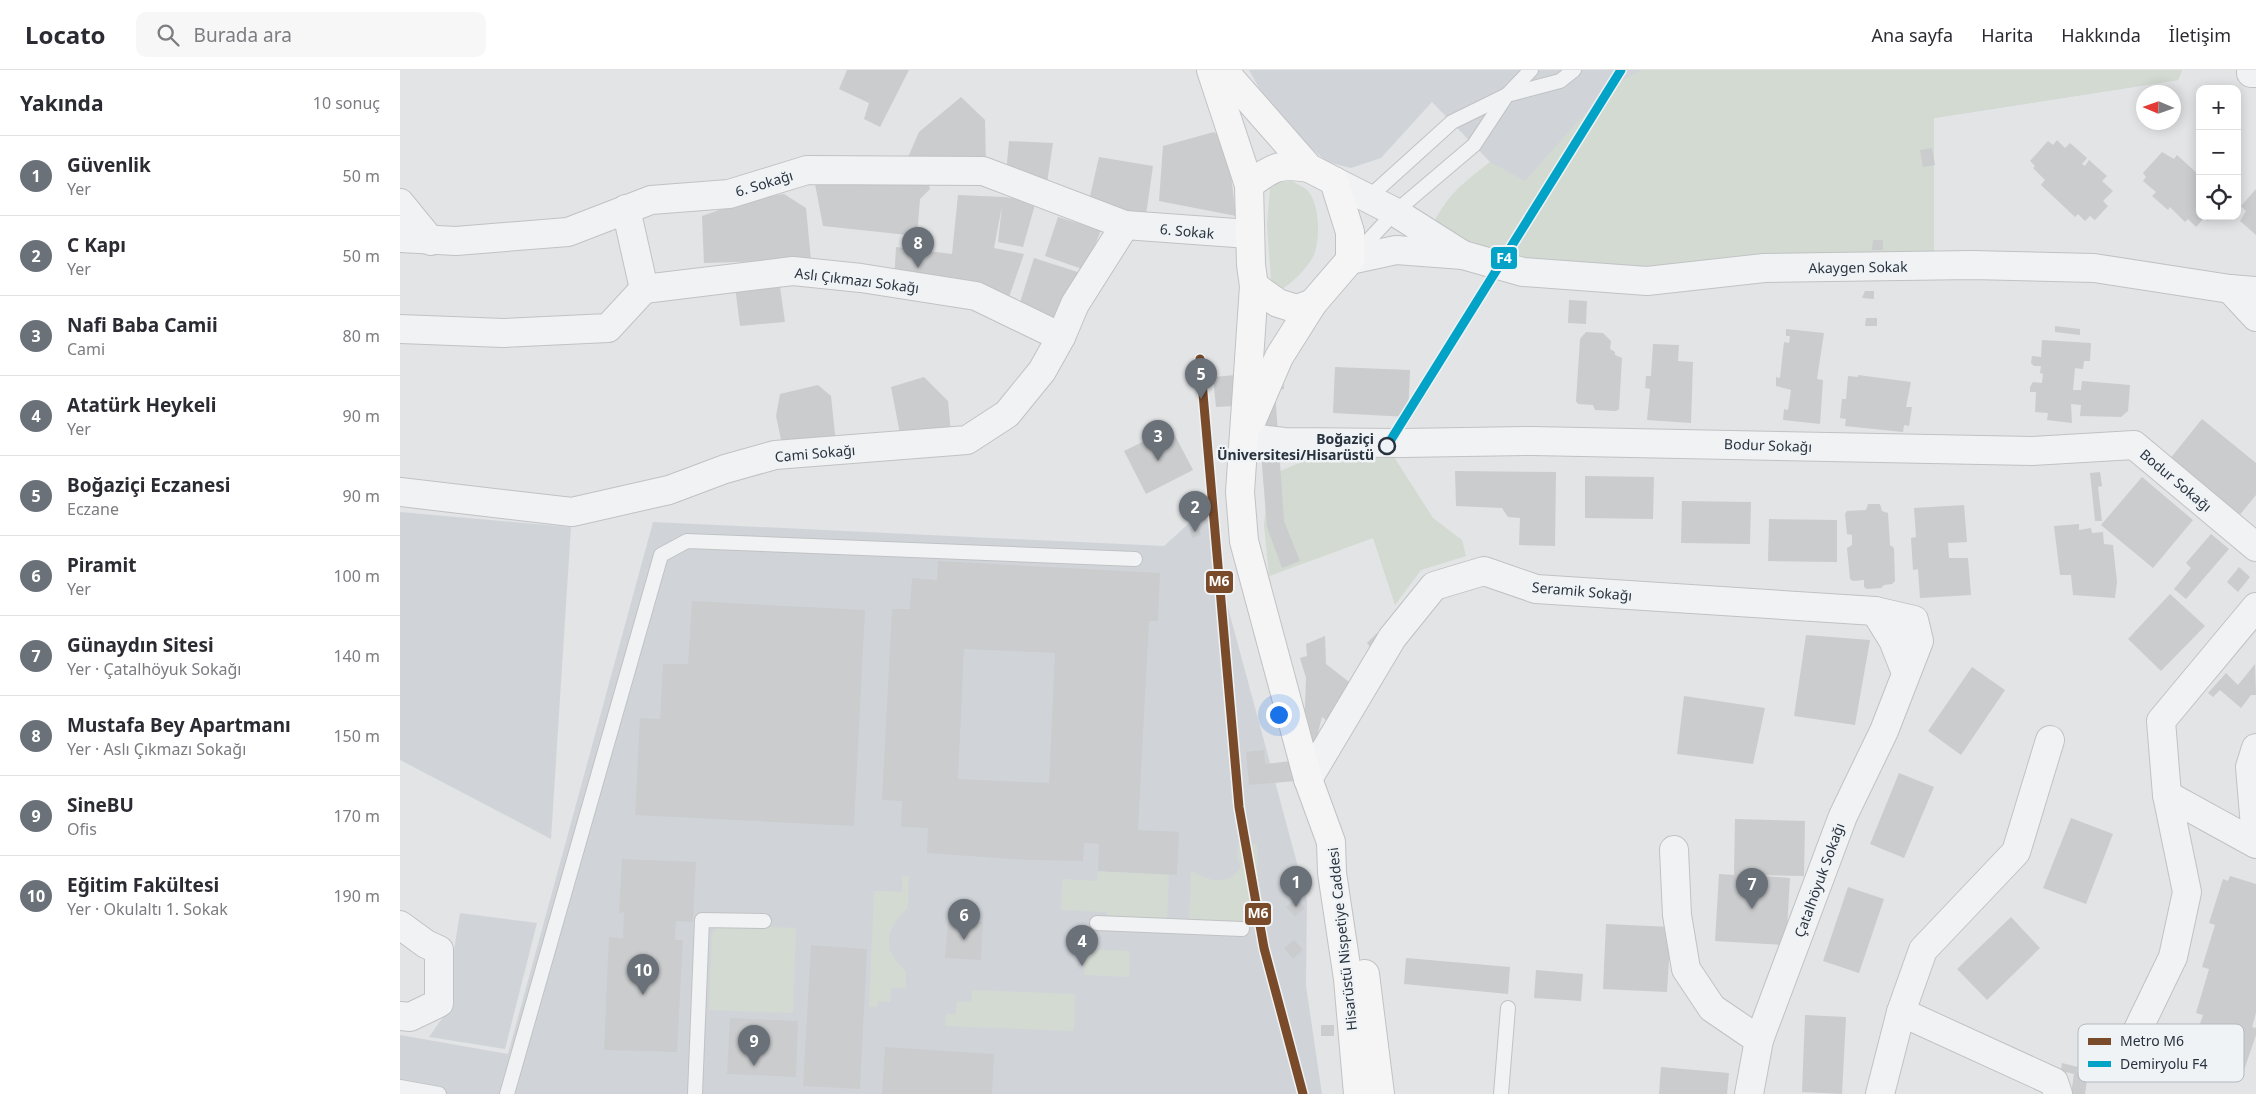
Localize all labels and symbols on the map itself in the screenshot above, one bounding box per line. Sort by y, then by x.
north arrow [2136,85,2181,130]
street label: 6. Sokağı [733,165,795,201]
street label: 6. Sokak [1159,219,1215,243]
pin: 8 [902,227,934,268]
line badge: F4 [1490,246,1518,270]
text: F4 [1496,248,1512,267]
street label: Akaygen Sokak [1808,257,1908,277]
street label: Aslı Çıkmazı Sokağı [794,263,920,297]
pin: 5 [1185,358,1217,399]
pin: 3 [1142,420,1174,461]
place label: Boğaziçi Üniversitesi/Hisarüstü [1217,429,1374,464]
street label: Bodur Sokağı [1724,434,1812,456]
marker: Boğaziçi Üniversitesi/Hisarüstü [1378,437,1396,455]
street label: Cami Sokağı [774,440,856,466]
street label: Bodur Sokağı [2136,444,2216,516]
pin: 2 [1179,491,1211,532]
line badge: M6 [1205,570,1234,594]
text: M6 [1208,571,1230,590]
street label: Seramik Sokağı [1531,577,1633,605]
your location [1266,702,1292,728]
street label: Çatalhöyuk Sokağı [1789,820,1849,940]
street label: Hisarüstü Nispetiye Caddesi [1323,847,1361,1031]
pin: 1 [1280,866,1312,907]
pin: 7 [1736,868,1768,909]
pin: 6 [948,899,980,940]
line badge: M6 [1244,902,1272,926]
text: M6 [1247,903,1269,922]
pin: 4 [1066,925,1098,966]
pin: 10 [627,954,659,995]
legend [2078,1024,2244,1082]
pin: 9 [738,1025,770,1066]
text: Metro M6 [2120,1031,2184,1050]
text: Demiryolu F4 [2120,1054,2207,1073]

